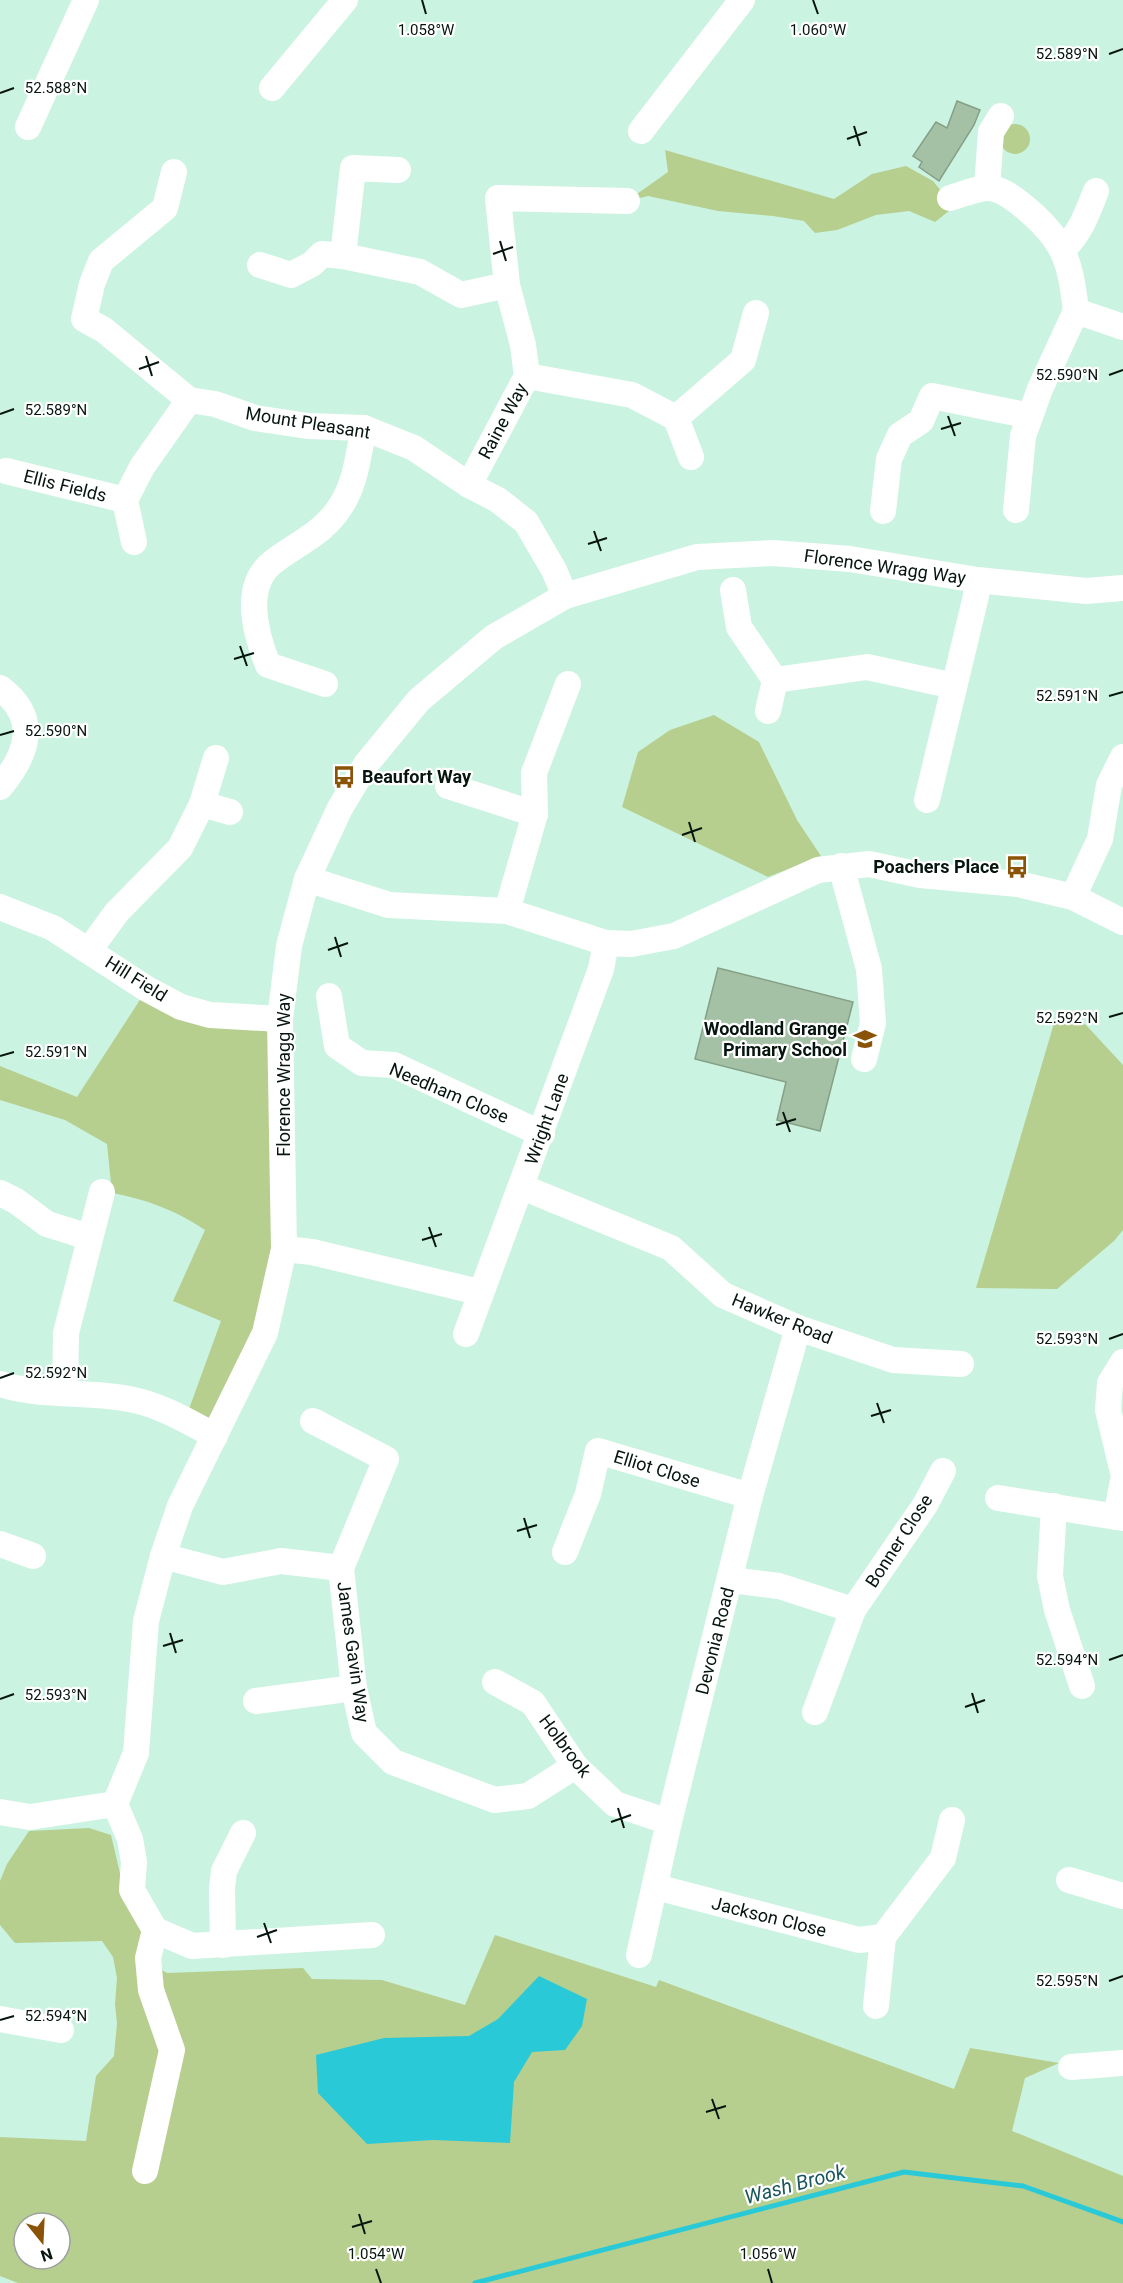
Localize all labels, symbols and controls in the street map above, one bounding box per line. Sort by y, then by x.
text: 1.058°W [398,21,454,39]
text: 1.060°W [790,21,846,39]
text: 52.589°N [1036,45,1098,63]
text: 52.588°N [25,79,87,97]
text: 52.590°N [1036,366,1098,384]
street label: Raine Way [474,379,532,462]
text: 52.589°N [25,401,87,419]
street label: Mount Pleasant [244,402,372,443]
street label: Ellis Fields [21,465,109,506]
street label: Florence Wragg Way [803,545,968,588]
text: 52.591°N [1036,687,1098,705]
text: 52.590°N [25,722,87,740]
bus stop icon: Beaufort Way [331,764,357,790]
place label: Beaufort Way [362,766,472,787]
bus stop icon: Poachers Place [1004,854,1030,880]
place label: Poachers Place [873,856,999,877]
street label: Hill Field [102,951,171,1006]
street label: Florence Wragg Way [273,993,294,1157]
text: 52.592°N [1036,1009,1098,1027]
place label: Woodland Grange Primary School [704,1018,847,1060]
school or university icon: Woodland Grange Primary School [852,1026,878,1052]
text: 52.591°N [25,1043,87,1061]
street label: Needham Close [387,1058,512,1127]
street label: Wright Lane [520,1070,573,1167]
street label: Hawker Road [729,1289,836,1348]
text: 52.593°N [1036,1330,1098,1348]
text: 52.592°N [25,1364,87,1382]
street label: Elliot Close [611,1445,703,1492]
street label: Bonner Close [861,1490,936,1591]
street label: James Gavin Way [333,1580,374,1724]
street label: Devonia Road [691,1585,738,1697]
text: 52.594°N [1036,1651,1098,1669]
text: 52.593°N [25,1686,87,1704]
street label: Holbrook [535,1710,596,1782]
street label: Jackson Close [710,1892,829,1941]
text: 52.595°N [1036,1972,1098,1990]
text: 52.594°N [25,2007,87,2025]
water label: Wash Brook [742,2159,849,2209]
north arrow [12,2211,72,2271]
text: N [38,2244,55,2266]
text: 1.054°W [348,2245,404,2263]
text: 1.056°W [740,2245,796,2263]

